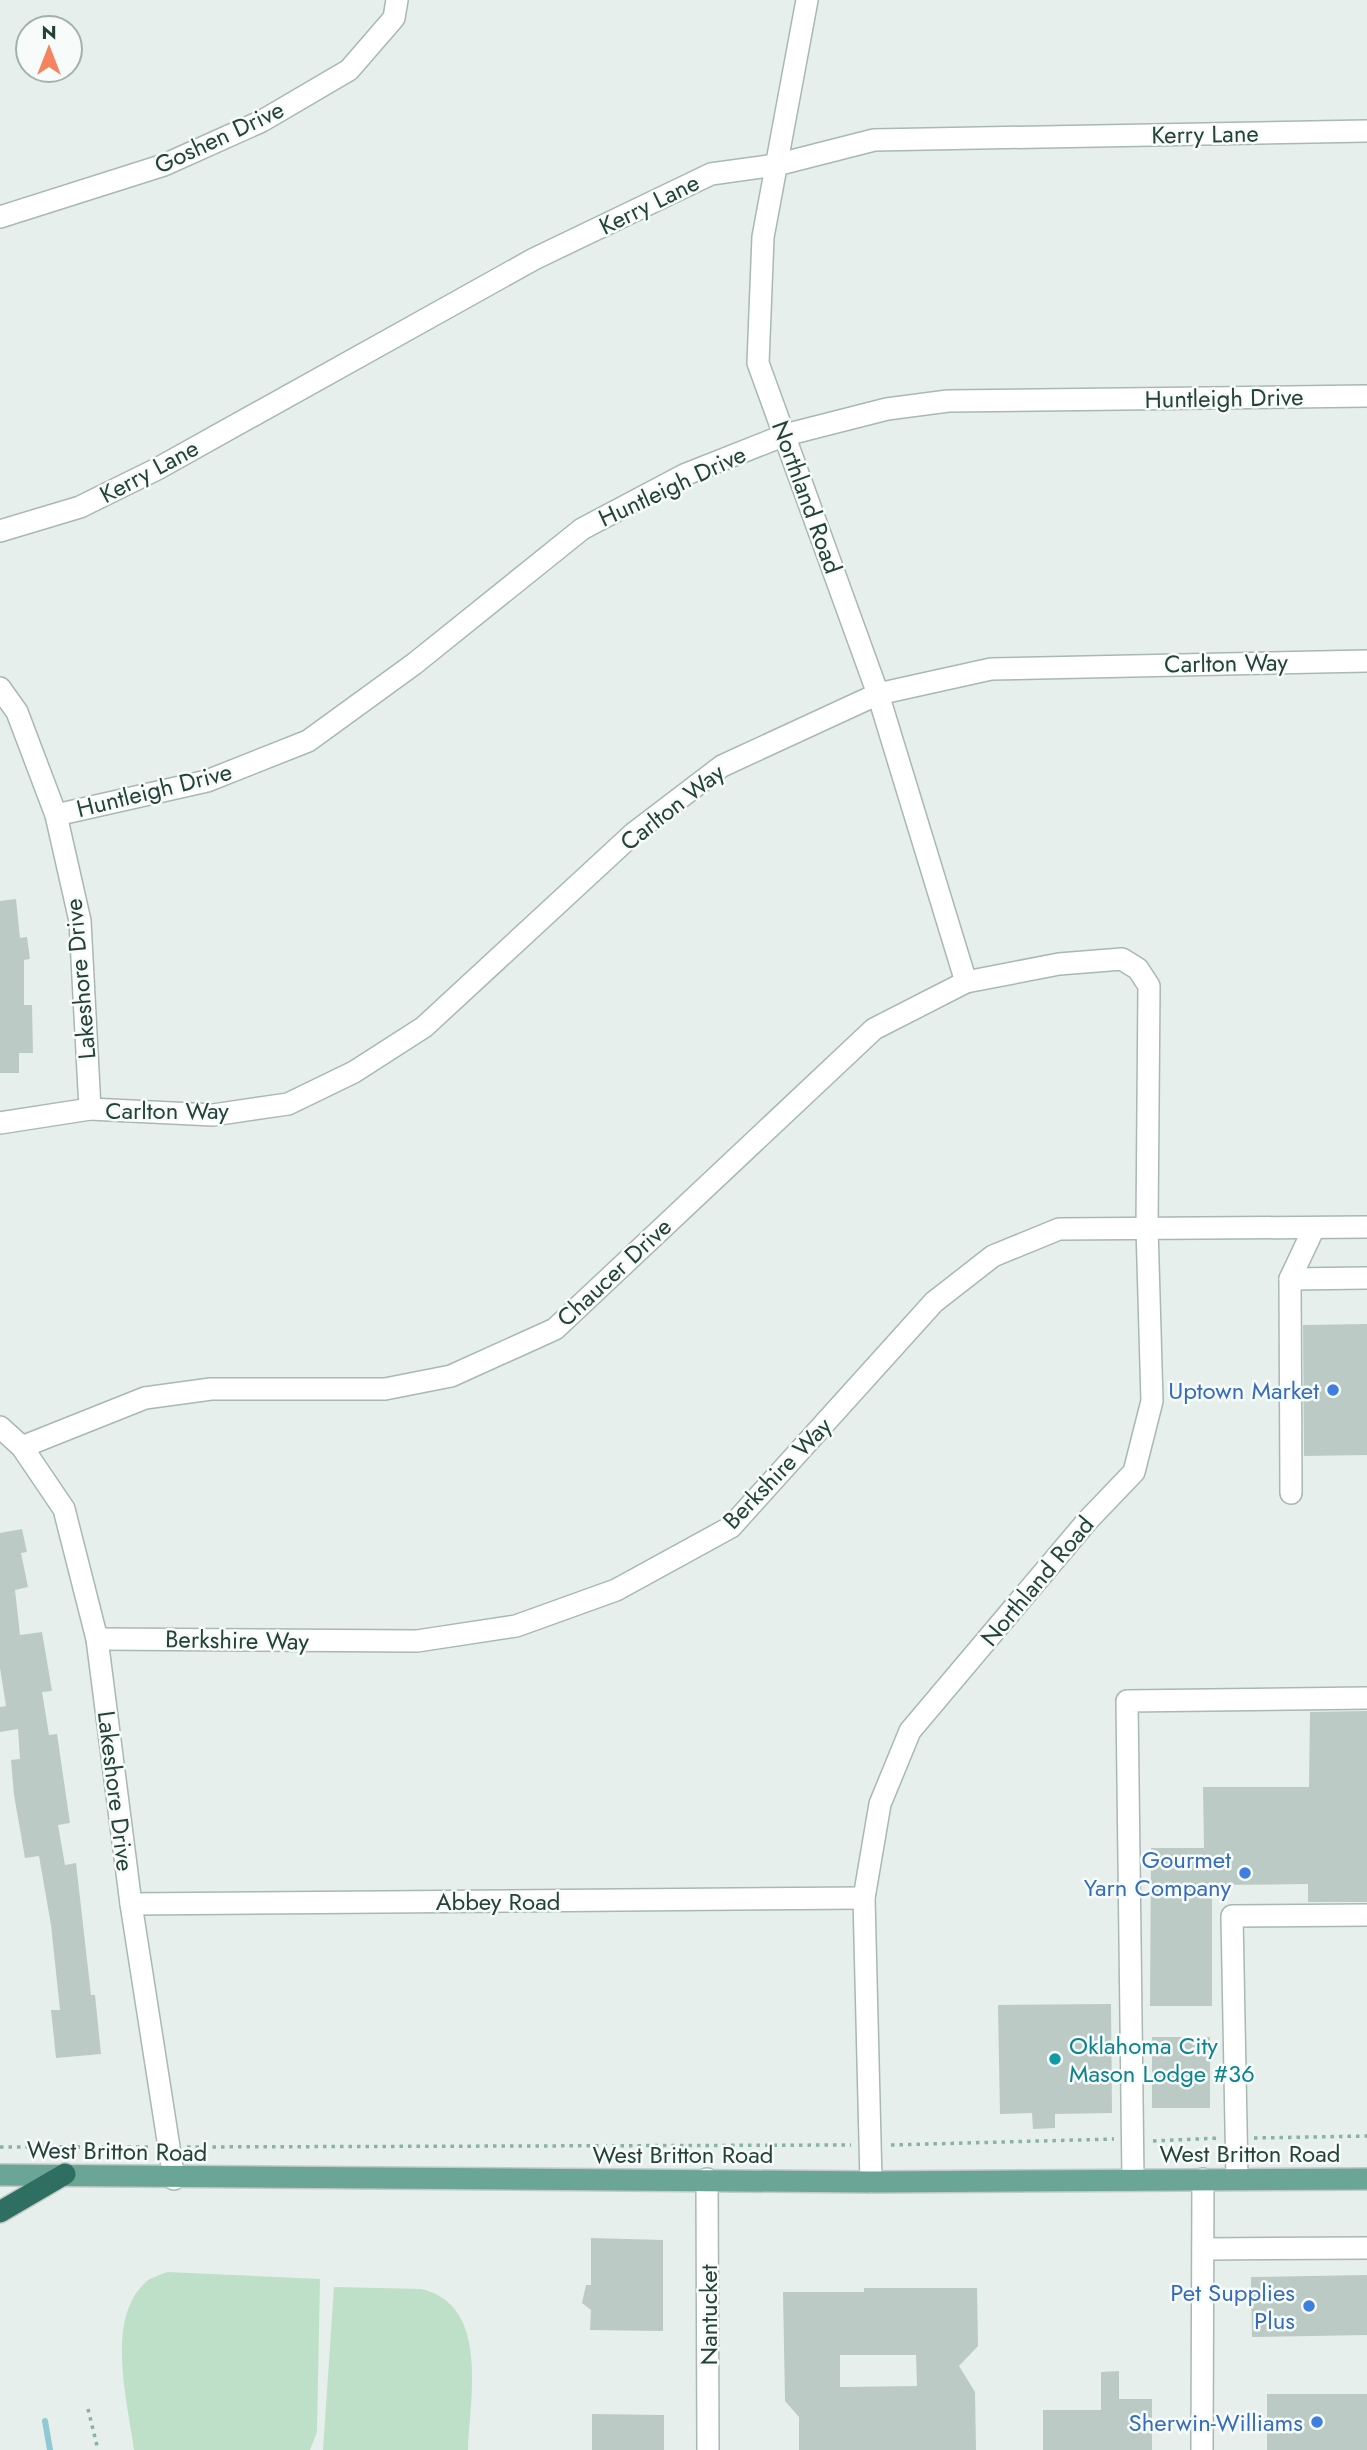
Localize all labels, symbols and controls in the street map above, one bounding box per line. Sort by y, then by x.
north arrow [14,14,84,84]
text: N [41,19,57,46]
street label: Goshen Drive [148,92,290,182]
street label: Kerry Lane [1151,116,1259,152]
street label: Kerry Lane [593,165,705,243]
street label: Huntleigh Drive [1144,379,1304,417]
street label: Northland Road [763,416,851,578]
street label: Kerry Lane [93,430,205,512]
street label: Huntleigh Drive [593,437,751,535]
street label: Carlton Way [1164,644,1289,682]
street label: Huntleigh Drive [73,754,235,826]
street label: Carlton Way [612,755,732,859]
street label: Lakeshore Drive [56,897,104,1061]
street label: Carlton Way [105,1093,229,1128]
street label: Chaucer Drive [549,1209,679,1335]
place label: Uptown Market [1168,1373,1319,1408]
marker: Uptown Market [1325,1382,1341,1398]
street label: Berkshire Way [714,1409,840,1537]
street label: Northland Road [972,1508,1102,1654]
street label: Berkshire Way [165,1621,310,1659]
street label: Lakeshore Drive [89,1709,143,1873]
place label: Gourmet Yarn Company [1084,1842,1231,1905]
marker: Gourmet Yarn Company [1237,1865,1253,1881]
street label: Abbey Road [436,1884,560,1919]
place label: Oklahoma City Mason Lodge #36 [1069,2028,1255,2091]
marker: Oklahoma City Mason Lodge #36 [1047,2051,1063,2067]
street label: West Britton Road [26,2132,208,2170]
street label: West Britton Road [1160,2136,1340,2171]
street label: West Britton Road [593,2137,773,2172]
street label: Nantucket [691,2264,726,2365]
place label: Pet Supplies Plus [1170,2275,1295,2338]
marker: Pet Supplies Plus [1301,2298,1317,2314]
place label: Sherwin-Williams [1129,2405,1303,2440]
marker: Sherwin-Williams [1309,2414,1325,2430]

